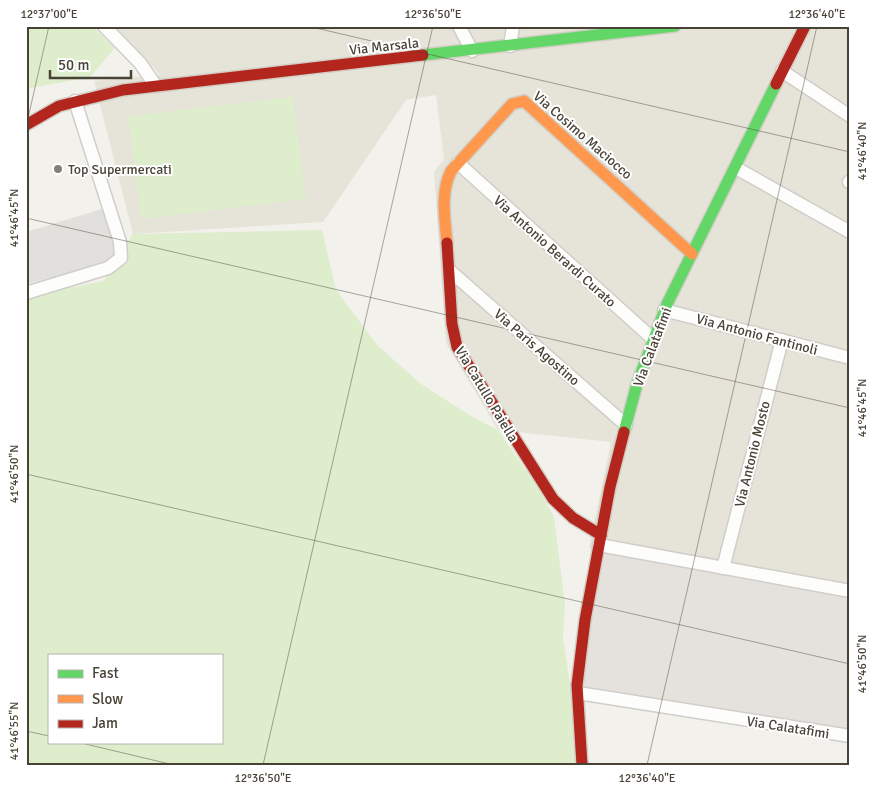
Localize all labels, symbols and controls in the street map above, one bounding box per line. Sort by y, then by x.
text: 12°37'00"E [20,7,78,22]
text: 12°36'50"E [404,7,462,22]
text: 12°36'40"E [788,7,846,22]
street label: Via Marsala [348,34,420,59]
scale bar [50,48,131,80]
text: 50 m [58,56,89,74]
street label: Via Cosimo Maciocco [530,88,636,183]
text: 41°46'40"N [855,122,870,180]
place label: Top Supermercati [68,161,172,178]
marker: Top Supermercati [52,163,64,175]
text: 41°46'45"N [7,189,22,247]
street label: Via Antonio Berardi Curato [490,192,619,311]
street label: Via Paris Agostino [490,305,583,389]
street label: Via Calatafimi [630,305,675,389]
street label: Via Antonio Fantinoli [694,310,820,359]
street label: Via Catullo Paiella [451,343,522,445]
text: 41°46'45"N [855,379,870,437]
street label: Via Antonio Mosto [731,399,774,509]
text: 41°46'50"N [7,445,22,503]
text: 41°46'50"N [855,635,870,693]
legend [48,654,222,744]
text: Fast [92,664,119,682]
text: Slow [92,690,123,708]
text: 41°46'55"N [7,702,22,760]
street label: Via Calatafimi [745,713,831,742]
text: Jam [92,714,118,732]
text: 12°36'50"E [234,771,292,786]
text: 12°36'40"E [618,771,676,786]

